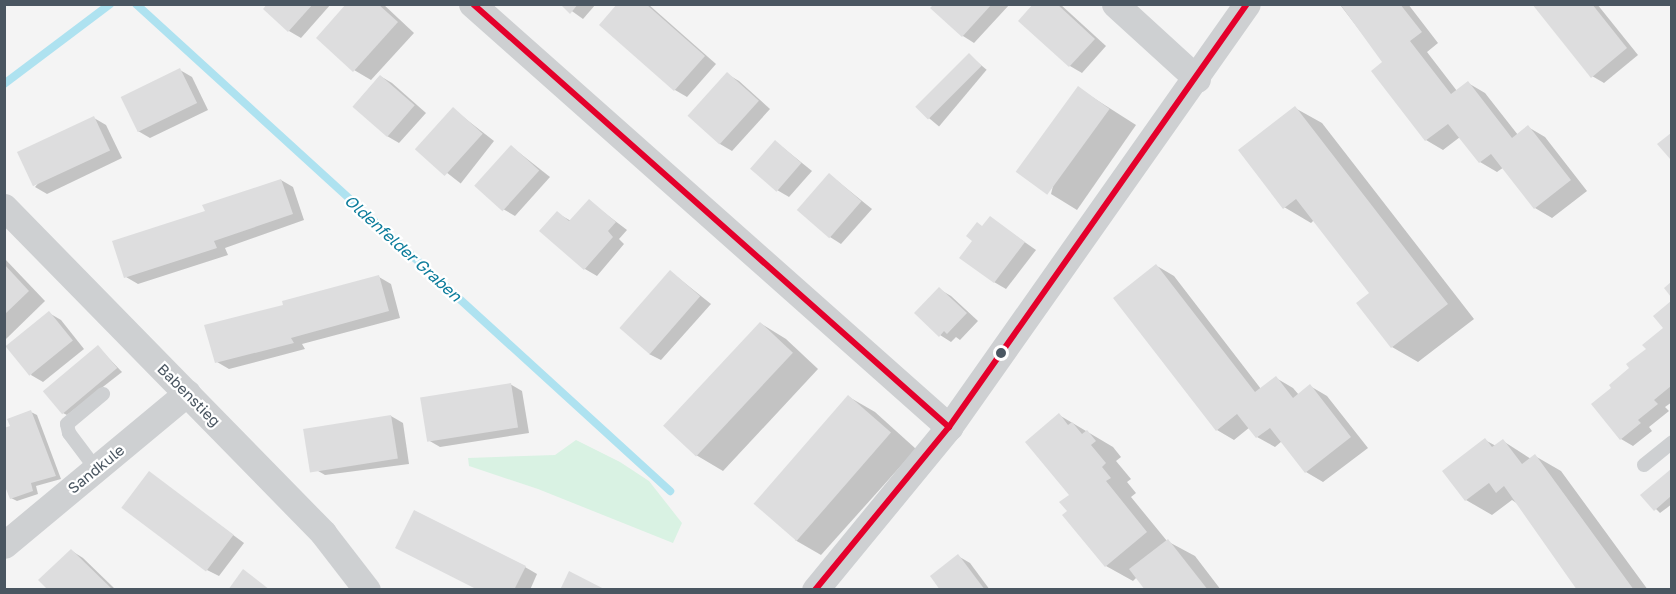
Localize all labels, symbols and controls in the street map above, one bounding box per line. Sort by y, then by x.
water label: Oldenfelder Graben [341,191,465,305]
unlabelled marker [995,347,1007,359]
street label: Babenstieg [154,360,224,430]
street label: Sandkule [64,441,128,497]

